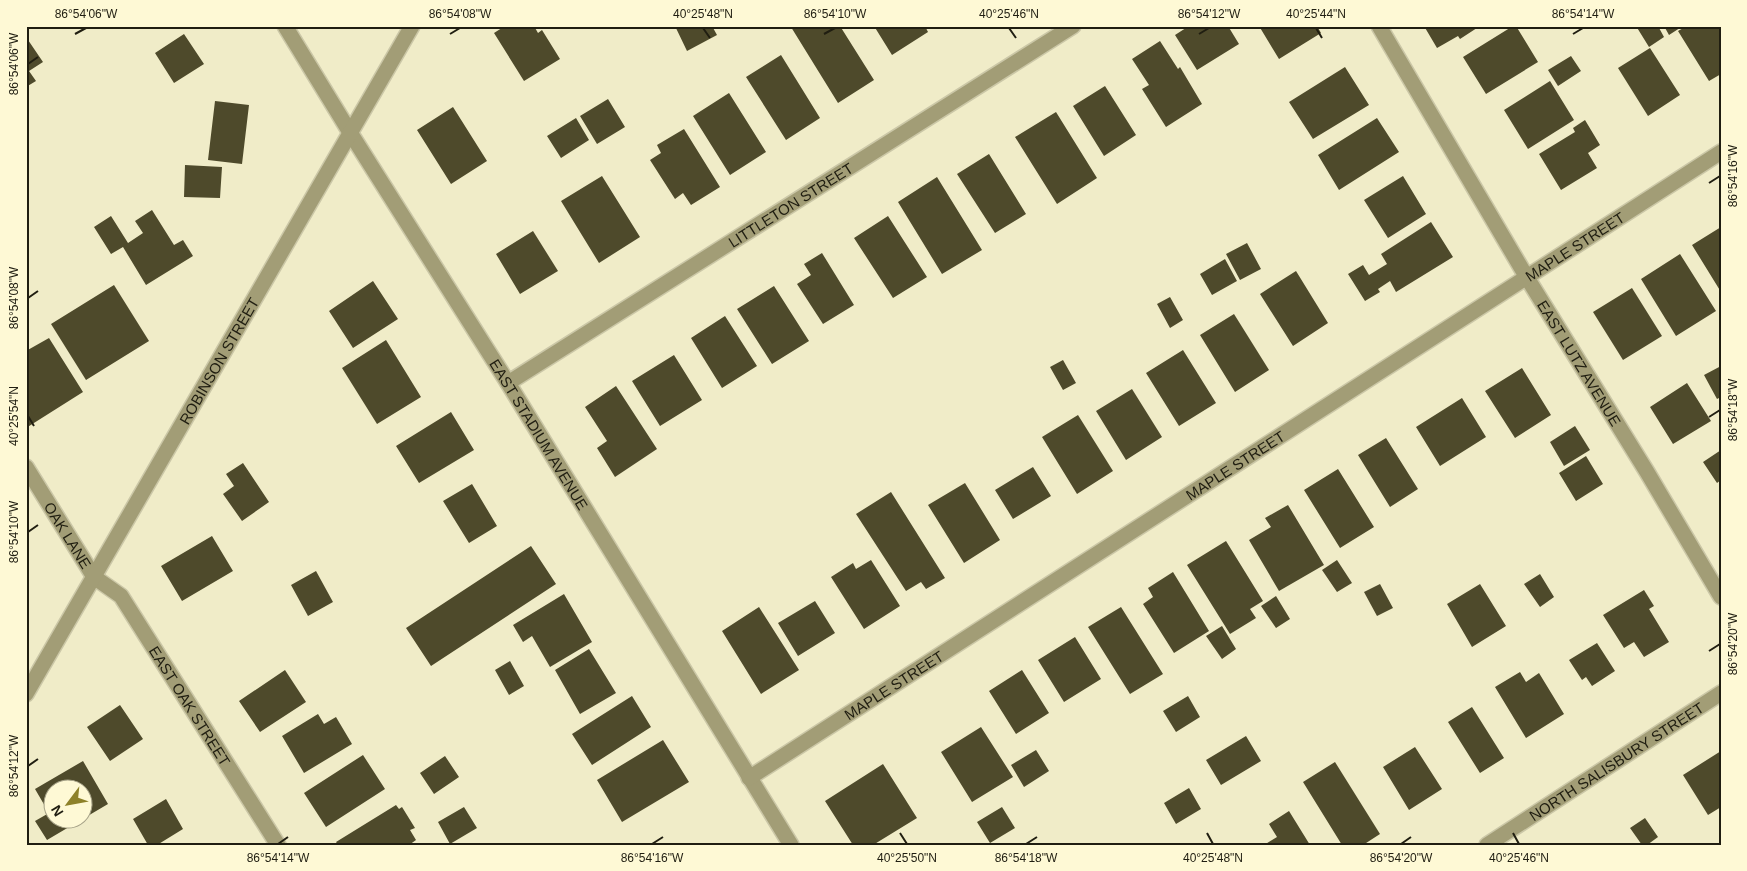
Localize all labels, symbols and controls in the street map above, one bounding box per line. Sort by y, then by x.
text: 86°54'06"W [55,7,118,21]
text: 86°54'08"W [429,7,492,21]
text: 40°25'48"N [673,7,733,21]
text: 86°54'10"W [804,7,867,21]
text: 40°25'46"N [979,7,1039,21]
text: 86°54'12"W [1178,7,1241,21]
text: 40°25'44"N [1286,7,1346,21]
text: 86°54'14"W [1552,7,1615,21]
text: 86°54'06"W [7,32,21,95]
text: 86°54'16"W [1726,144,1740,207]
street label: LITTLETON STREET [725,159,856,250]
street label: MAPLE STREET [1522,208,1627,284]
text: 86°54'08"W [7,266,21,329]
street label: ROBINSON STREET [175,294,262,427]
street label: EAST LUTZ AVENUE [1534,297,1625,429]
street label: EAST STADIUM AVENUE [487,356,592,513]
text: 86°54'18"W [1726,378,1740,441]
text: 40°25'54"N [7,386,21,446]
street label: MAPLE STREET [1182,427,1288,503]
street label: OAK LANE [41,499,95,571]
text: 86°54'10"W [7,500,21,563]
text: 86°54'20"W [1726,612,1740,675]
street label: EAST OAK STREET [146,643,234,769]
street label: MAPLE STREET [841,647,946,723]
street label: NORTH SALISBURY STREET [1526,698,1706,824]
text: 86°54'12"W [7,734,21,797]
north arrow [42,778,92,828]
text: N [48,802,66,819]
text: 86°54'14"W [247,851,310,865]
text: 86°54'16"W [621,851,684,865]
text: 40°25'50"N [877,851,937,865]
text: 86°54'18"W [995,851,1058,865]
text: 40°25'48"N [1183,851,1243,865]
text: 86°54'20"W [1370,851,1433,865]
text: 40°25'46"N [1489,851,1549,865]

